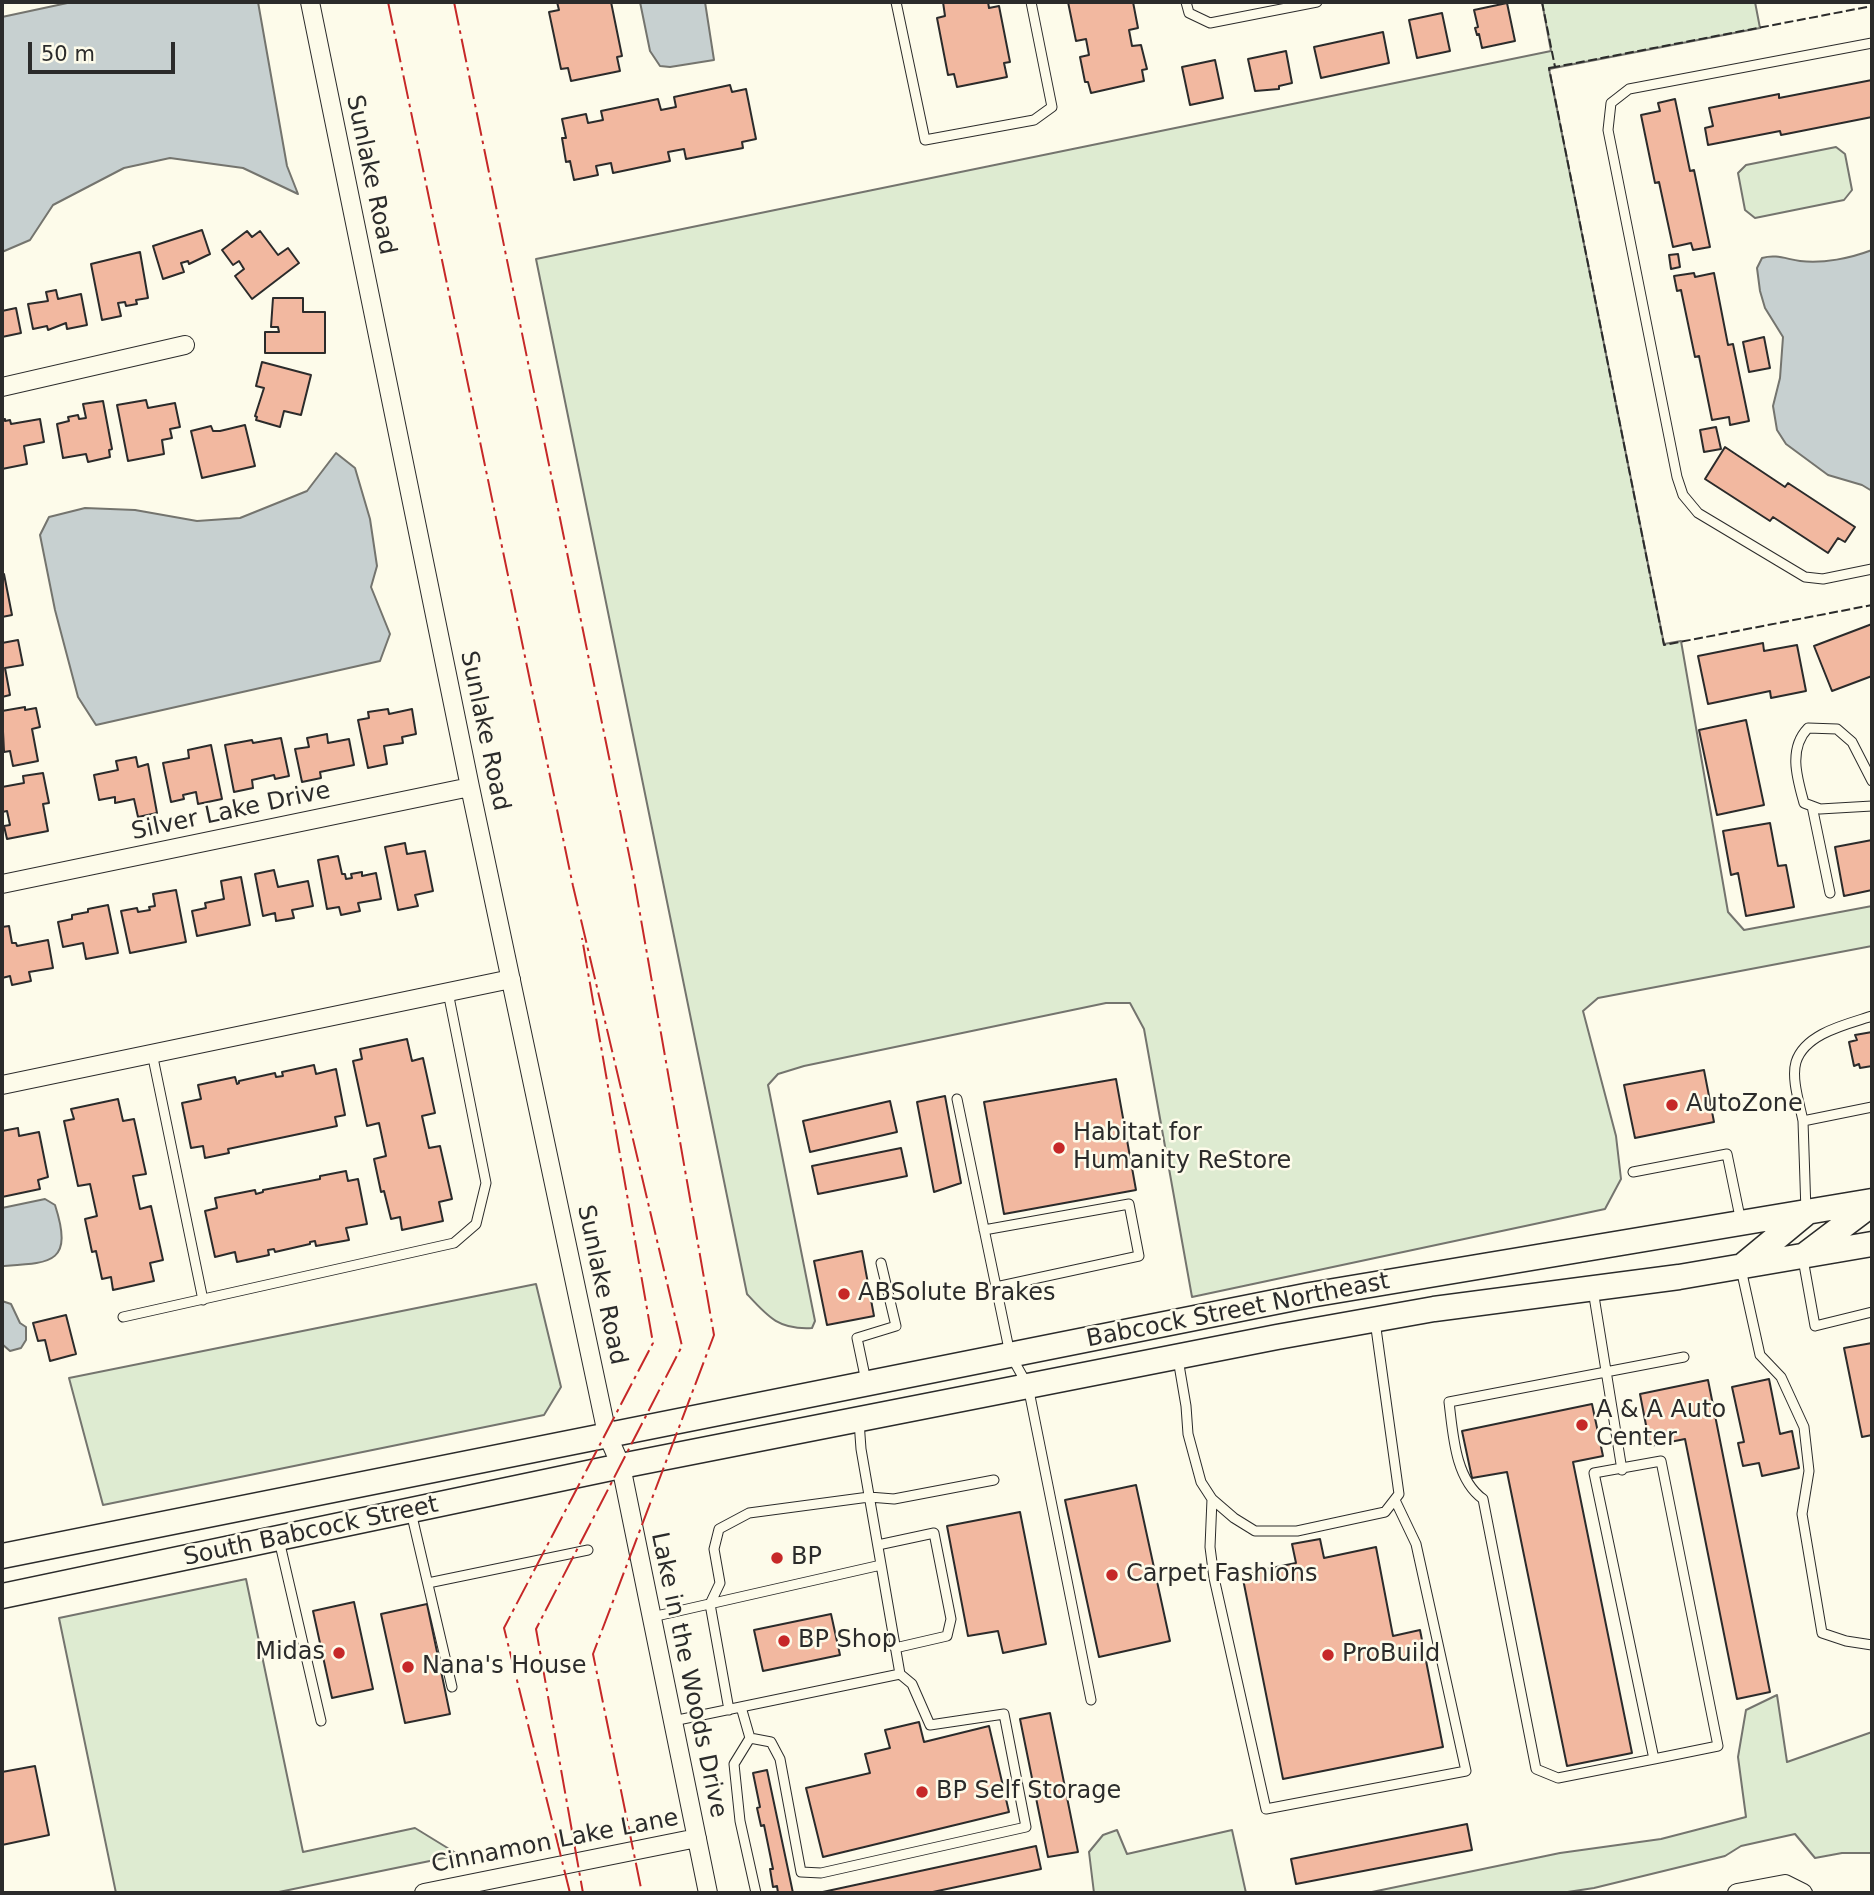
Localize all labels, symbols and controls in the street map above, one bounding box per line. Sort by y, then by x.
scale bar [32,28,178,72]
text: 50 m [41,42,95,66]
street label: Sunlake Road [339,92,401,258]
street label: Sunlake Road [453,648,515,814]
street label: Silver Lake Drive [129,777,333,847]
place label: AutoZone [1686,1091,1803,1119]
marker: AutoZone [1664,1097,1680,1113]
place label: Habitat for Humanity ReStore [1073,1120,1291,1176]
marker: Habitat for Humanity ReStore [1051,1140,1067,1156]
street label: Sunlake Road [570,1202,632,1368]
street label: Babcock Street Northeast [1084,1267,1392,1355]
place label: ABSolute Brakes [858,1280,1055,1308]
marker: ABSolute Brakes [836,1286,852,1302]
place label: A & A Auto Center [1596,1397,1726,1453]
marker: A & A Auto Center [1574,1417,1590,1433]
street label: South Babcock Street [181,1491,441,1573]
street label: Lake in the Woods Drive [644,1530,732,1820]
place label: BP [791,1544,822,1572]
marker: BP [769,1550,785,1566]
place label: Carpet Fashions [1126,1561,1317,1589]
marker: Carpet Fashions [1104,1567,1120,1583]
place label: BP Shop [798,1627,897,1655]
marker: BP Shop [776,1633,792,1649]
place label: Midas [255,1639,325,1667]
place label: ProBuild [1342,1641,1440,1669]
marker: Midas [331,1645,347,1661]
marker: ProBuild [1320,1647,1336,1663]
place label: Nana's House [422,1653,587,1681]
marker: Nana's House [400,1659,416,1675]
place label: BP Self Storage [936,1778,1121,1806]
marker: BP Self Storage [914,1784,930,1800]
street label: Cinnamon Lake Lane [429,1804,681,1880]

